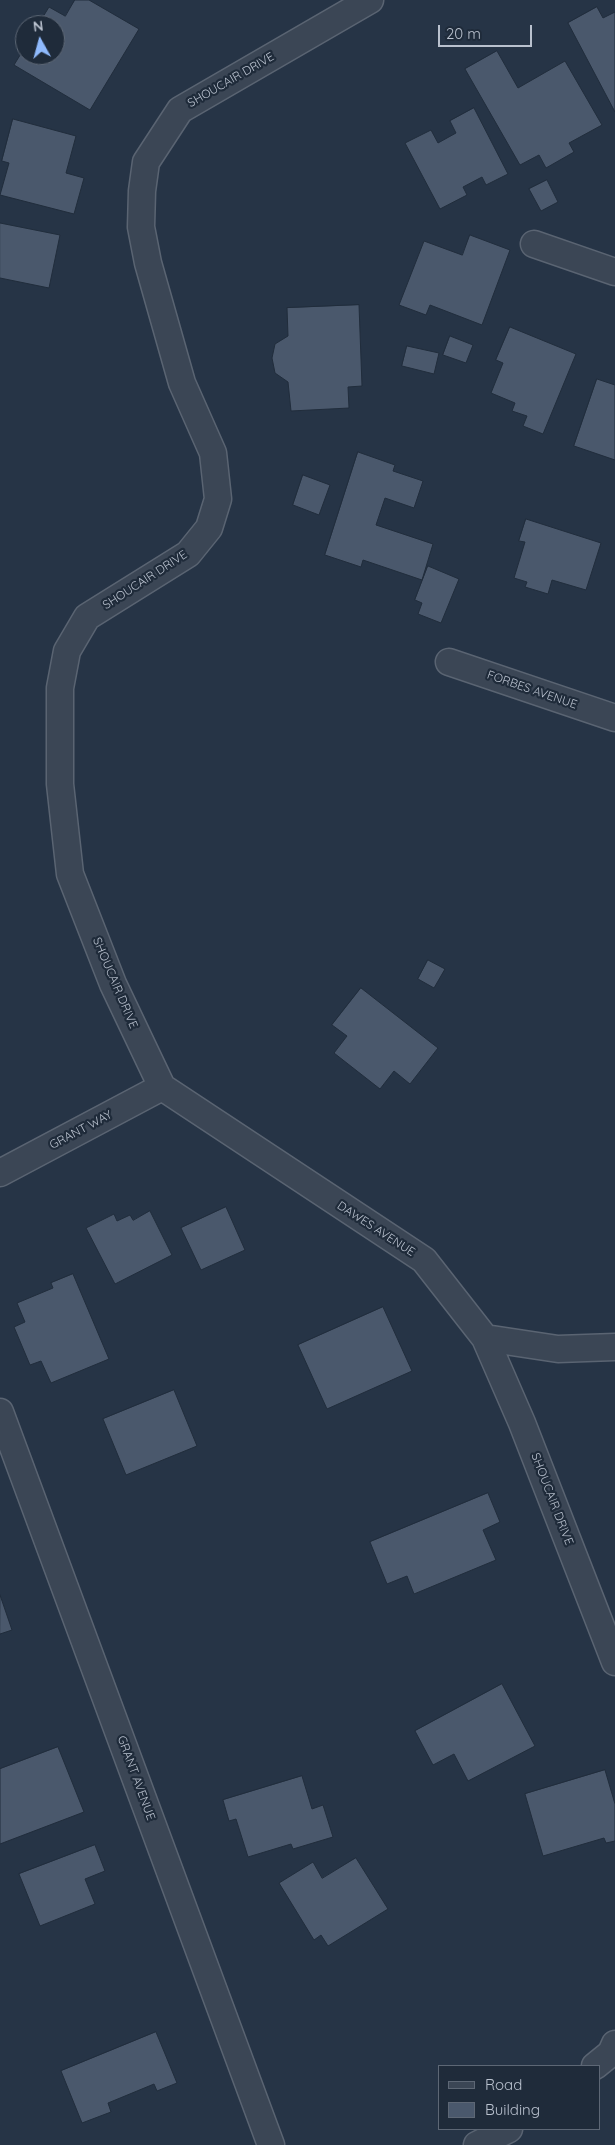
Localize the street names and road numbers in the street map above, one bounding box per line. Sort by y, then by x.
street label: SHOUCAIR DRIVE [185,49,277,111]
street label: SHOUCAIR DRIVE [100,547,190,613]
street label: FORBES AVENUE [485,668,579,712]
street label: SHOUCAIR DRIVE [89,935,141,1031]
street label: GRANT WAY [47,1108,115,1152]
street label: DAWES AVENUE [334,1198,418,1260]
street label: SHOUCAIR DRIVE [528,1451,576,1547]
street label: GRANT AVENUE [114,1734,158,1822]

